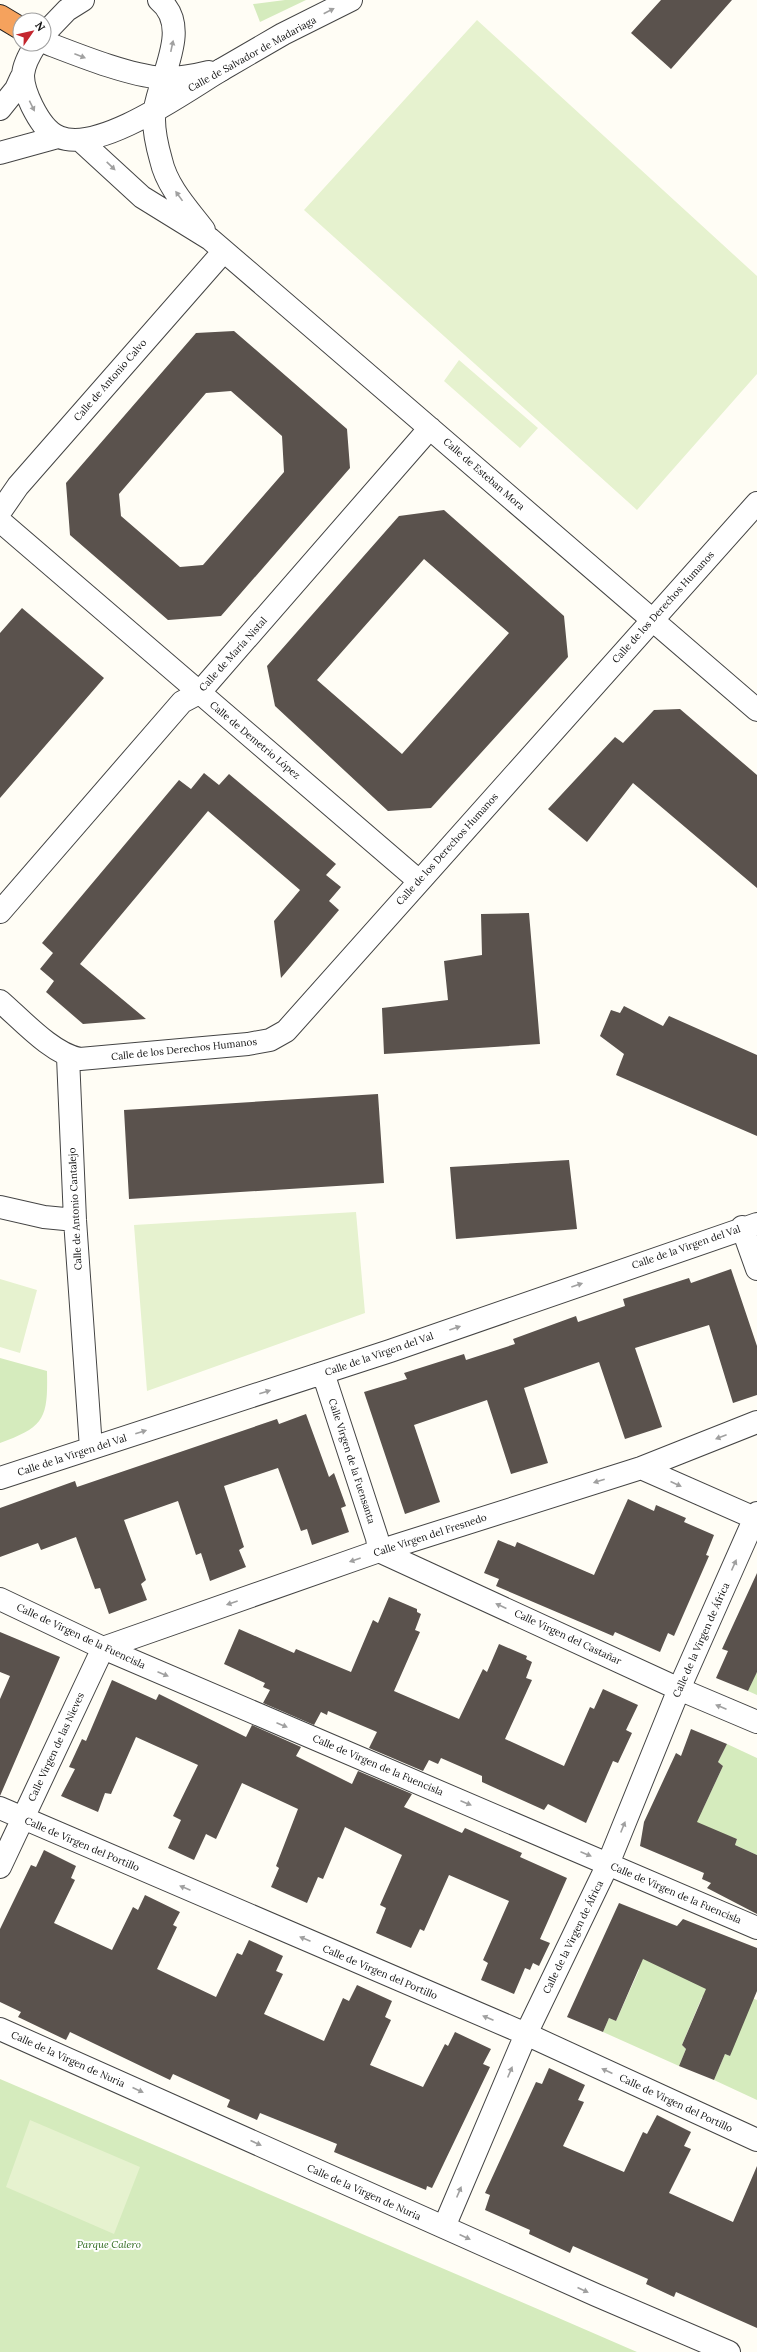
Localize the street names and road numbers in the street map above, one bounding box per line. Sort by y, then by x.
street label: Calle de Salvador de Madariaga [186,13,318,95]
street label: Calle de Antonio Calvo [71,336,149,424]
street label: Calle de Esteban Mora [441,435,527,513]
street label: Calle de los Derechos Humanos [609,548,717,666]
street label: Calle de María Nistal [196,614,270,694]
street label: Calle de Demetrio López [207,698,303,782]
street label: Calle de los Derechos Humanos [393,790,501,908]
street label: Calle de los Derechos Humanos [110,1035,258,1063]
street label: Calle de Antonio Cantalejo [65,1147,85,1271]
street label: Calle de la Virgen del Val [630,1222,742,1272]
street label: Calle de la Virgen del Val [323,1329,435,1379]
street label: Calle Virgen de la Fuensanta [326,1397,378,1525]
street label: Calle de la Virgen del Val [16,1431,129,1479]
street label: Calle Virgen del Fresnedo [372,1510,488,1559]
street label: Calle de la Virgen de África [670,1580,732,1700]
street label: Calle de Virgen de la Fuencisla [14,1600,148,1672]
street label: Calle Virgen del Castañar [512,1606,624,1668]
street label: Calle Virgen de las Nieves [25,1690,87,1804]
street label: Calle de Virgen de la Fuencisla [311,1732,445,1798]
street label: Calle de Virgen del Portillo [23,1814,142,1874]
street label: Calle de Virgen de la Fuencisla [609,1860,743,1926]
street label: Calle de la Virgen de África [540,1878,606,1996]
street label: Calle de Virgen del Portillo [321,1942,440,2002]
street label: Calle de la Virgen de Nuria [9,2028,127,2090]
street label: Calle de Virgen del Portillo [617,2071,735,2135]
street label: Calle de la Virgen de Nuria [305,2161,423,2223]

